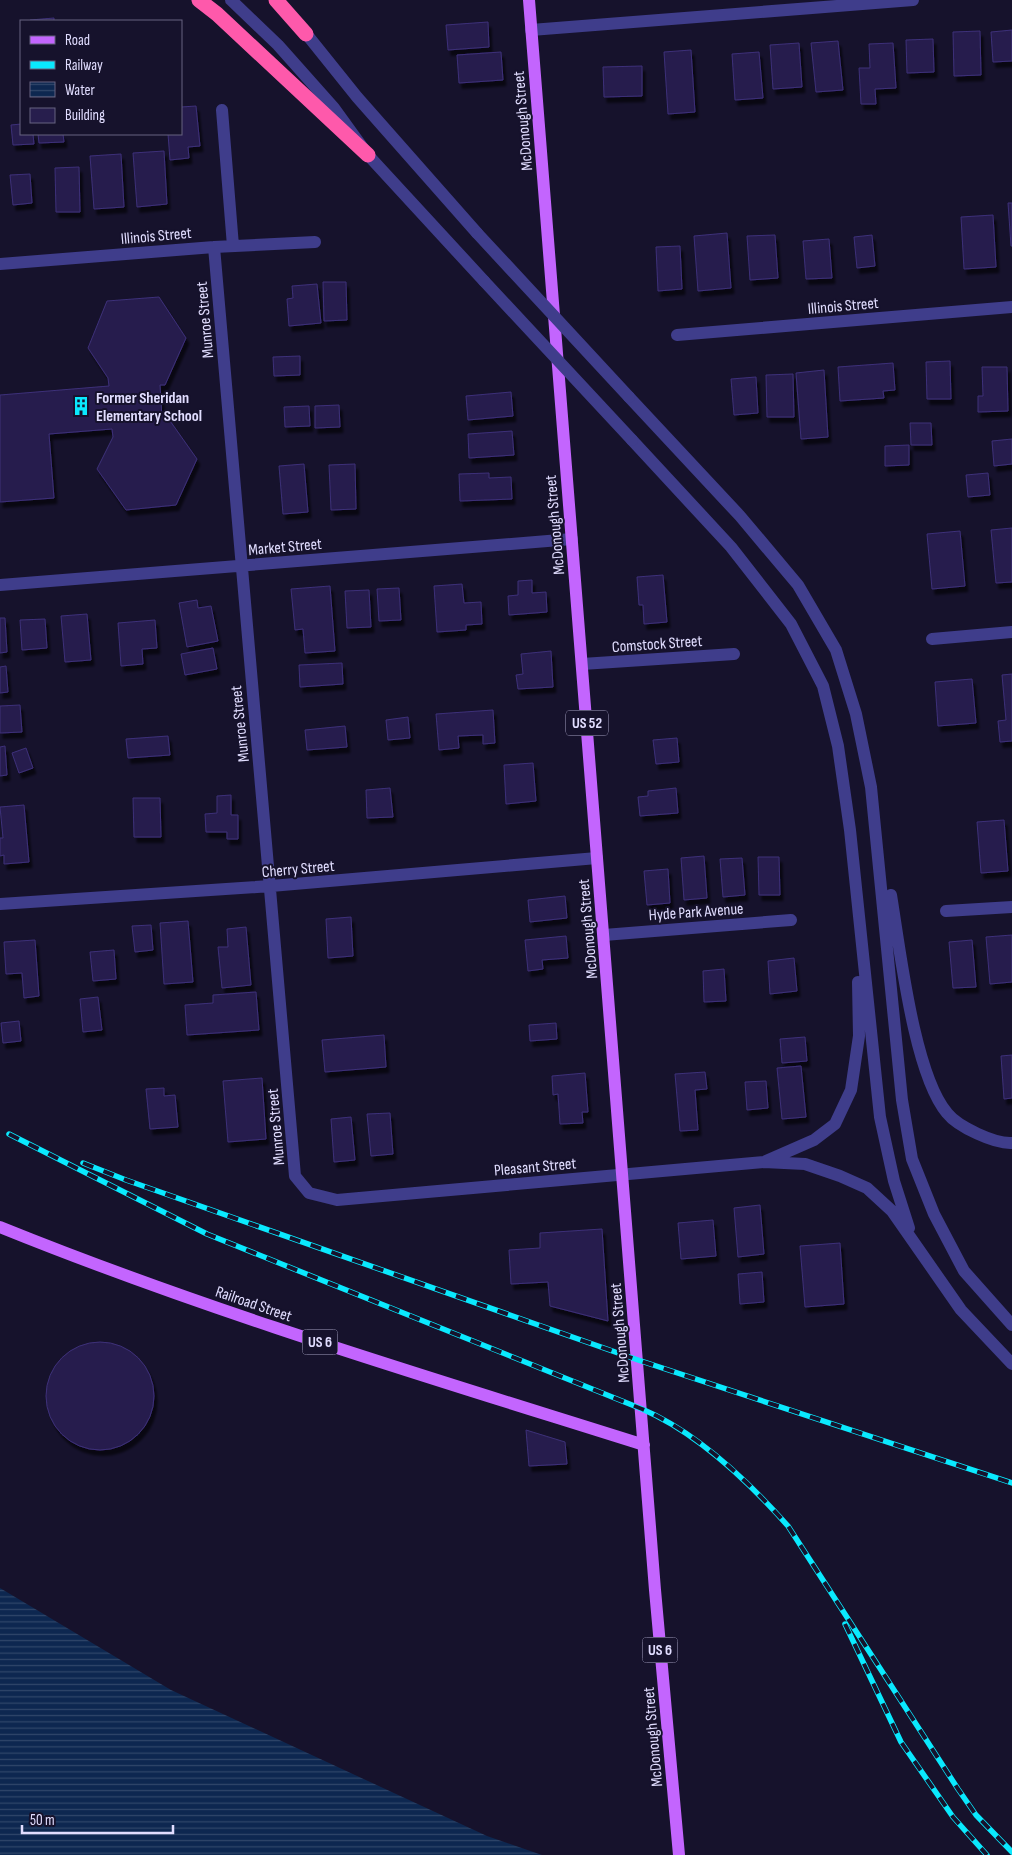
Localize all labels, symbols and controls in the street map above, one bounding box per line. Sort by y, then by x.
legend [20,20,182,135]
text: Road [65,31,90,50]
text: Railway [65,56,103,75]
street label: McDonough Street [510,70,537,172]
text: Water [65,81,96,100]
text: Building [65,106,105,125]
street label: Illinois Street [120,224,192,249]
street label: Munroe Street [193,281,218,359]
street label: Illinois Street [807,294,879,319]
place label: Former Sheridan Elementary School [96,389,202,426]
building icon: Former Sheridan Elementary School [70,395,92,417]
street label: McDonough Street [542,474,569,576]
street label: Market Street [248,535,323,560]
street label: Comstock Street [611,632,703,657]
street label: Munroe Street [227,685,254,763]
road number: US 52 [566,710,608,736]
street label: Cherry Street [261,857,335,882]
street label: McDonough Street [575,878,602,980]
street label: Hyde Park Avenue [648,900,744,925]
street label: Munroe Street [264,1088,289,1166]
street label: Pleasant Street [493,1154,577,1181]
street label: McDonough Street [607,1282,634,1384]
street label: Railroad Street [213,1283,294,1326]
road number: US 6 [302,1330,338,1354]
road number: US 6 [642,1638,678,1662]
street label: McDonough Street [640,1686,667,1788]
scale bar [22,1802,174,1834]
text: 50 m [30,1811,55,1830]

